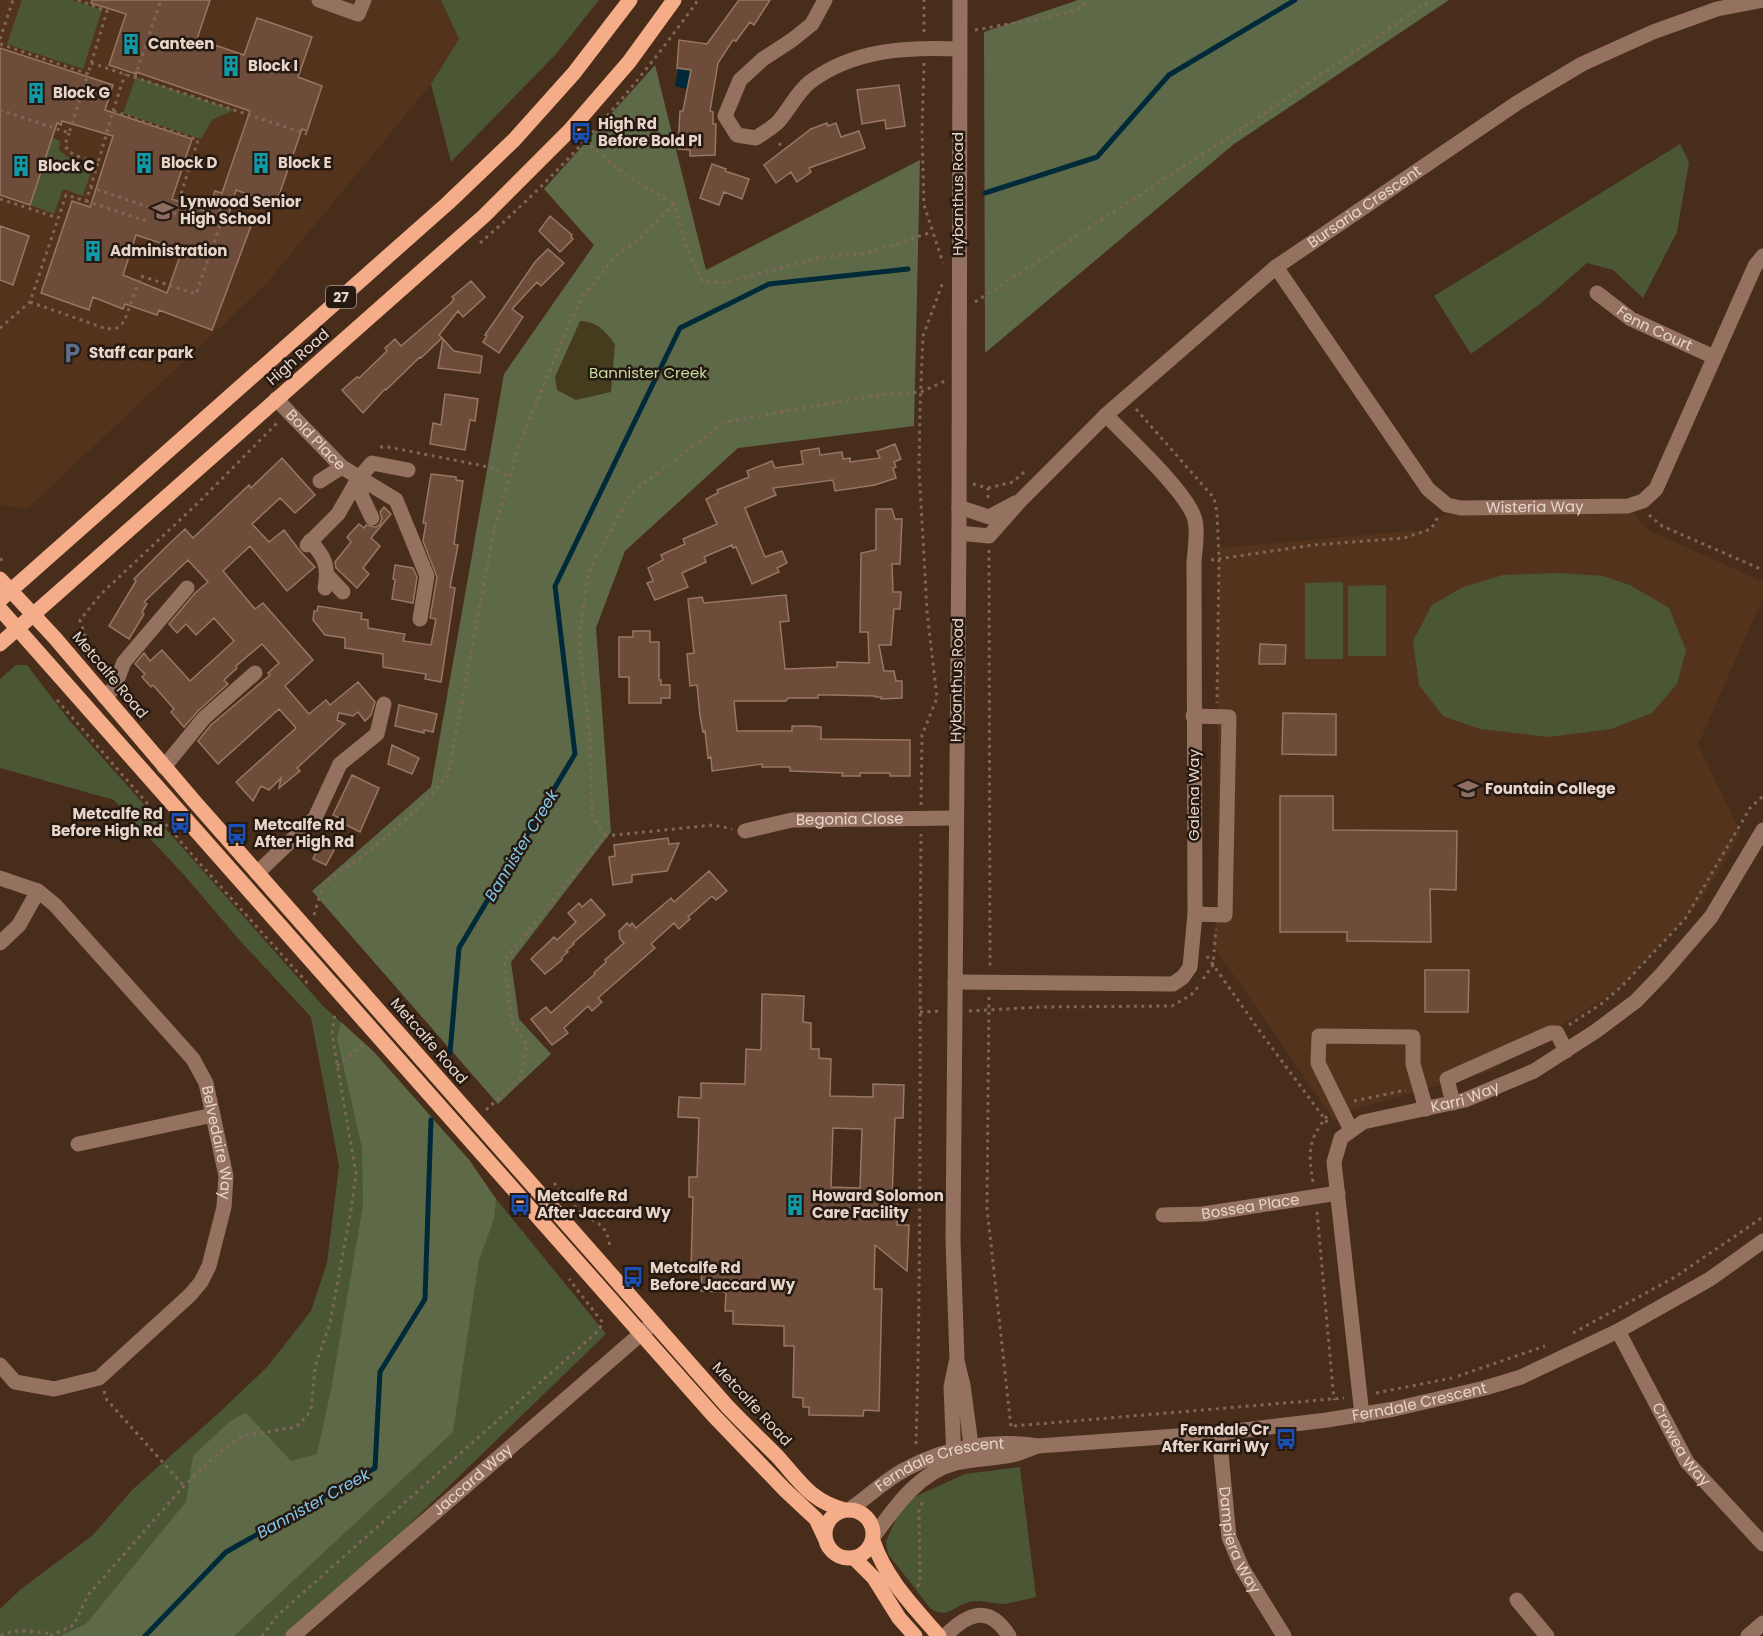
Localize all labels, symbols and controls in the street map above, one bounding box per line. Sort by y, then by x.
building icon: Canteen [119,32,143,56]
place label: Canteen [148,33,214,54]
building icon: Block I [219,54,243,78]
place label: Block I [248,55,298,76]
building icon: Block G [24,81,48,105]
place label: Block G [53,82,110,103]
place label: High Rd Before Bold Pl [598,113,702,151]
bus stop icon: High Rd Before Bold Pl [569,121,593,145]
street label: Hybanthus Road [947,132,968,256]
building icon: Block D [132,151,156,175]
building icon: Block E [249,151,273,175]
place label: Block D [161,152,217,173]
place label: Block E [278,152,332,173]
building icon: Block C [9,154,33,178]
place label: Block C [38,155,95,176]
street label: Bursaria Crescent [1303,160,1425,253]
place label: Lynwood Senior High School [180,191,302,229]
school or university icon: Lynwood Senior High School [151,199,175,223]
building icon: Administration [81,239,105,263]
place label: Administration [110,240,227,261]
road number: 27 [326,286,356,308]
street label: Fenn Court [1612,301,1696,356]
street label: High Road [262,323,334,390]
parking icon: Staff car park [60,341,84,365]
place label: Staff car park [89,342,194,363]
park label: Bannister Creek [589,362,707,383]
street label: Bold Place [281,404,351,475]
street label: Wisteria Way [1486,496,1584,518]
street label: Hybanthus Road [945,618,968,742]
street label: Metcalfe Road [68,627,153,723]
street label: Galena Way [1183,749,1204,841]
school or university icon: Fountain College [1456,777,1480,801]
place label: Fountain College [1485,778,1615,799]
water label: Bannister Creek [479,785,564,905]
place label: Metcalfe Rd Before High Rd [51,803,163,841]
street label: Begonia Close [796,808,904,830]
bus stop icon: Metcalfe Rd Before High Rd [168,811,192,835]
place label: Metcalfe Rd After High Rd [254,814,354,852]
bus stop icon: Metcalfe Rd After High Rd [225,822,249,846]
street label: Metcalfe Road [386,993,473,1088]
street label: Karri Way [1429,1075,1503,1117]
street label: Belvedaire Way [197,1083,238,1201]
place label: Metcalfe Rd After Jaccard Wy [537,1185,671,1223]
place label: Howard Solomon Care Facility [812,1185,944,1223]
street label: Bossea Place [1200,1188,1301,1224]
bus stop icon: Metcalfe Rd After Jaccard Wy [508,1193,532,1217]
building icon: Howard Solomon Care Facility [783,1193,807,1217]
place label: Metcalfe Rd Before Jaccard Wy [650,1257,796,1295]
bus stop icon: Metcalfe Rd Before Jaccard Wy [621,1265,645,1289]
street label: Metcalfe Road [708,1357,797,1450]
street label: Ferndale Crescent [1350,1377,1489,1426]
street label: Crowea Way [1647,1399,1716,1491]
place label: Ferndale Cr After Karri Wy [1161,1419,1270,1457]
bus stop icon: Ferndale Cr After Karri Wy [1274,1427,1298,1451]
street label: Ferndale Crescent [870,1433,1004,1496]
street label: Jaccard Way [428,1439,517,1520]
water label: Bannister Creek [252,1462,375,1544]
street label: Dampiera Way [1214,1486,1266,1598]

